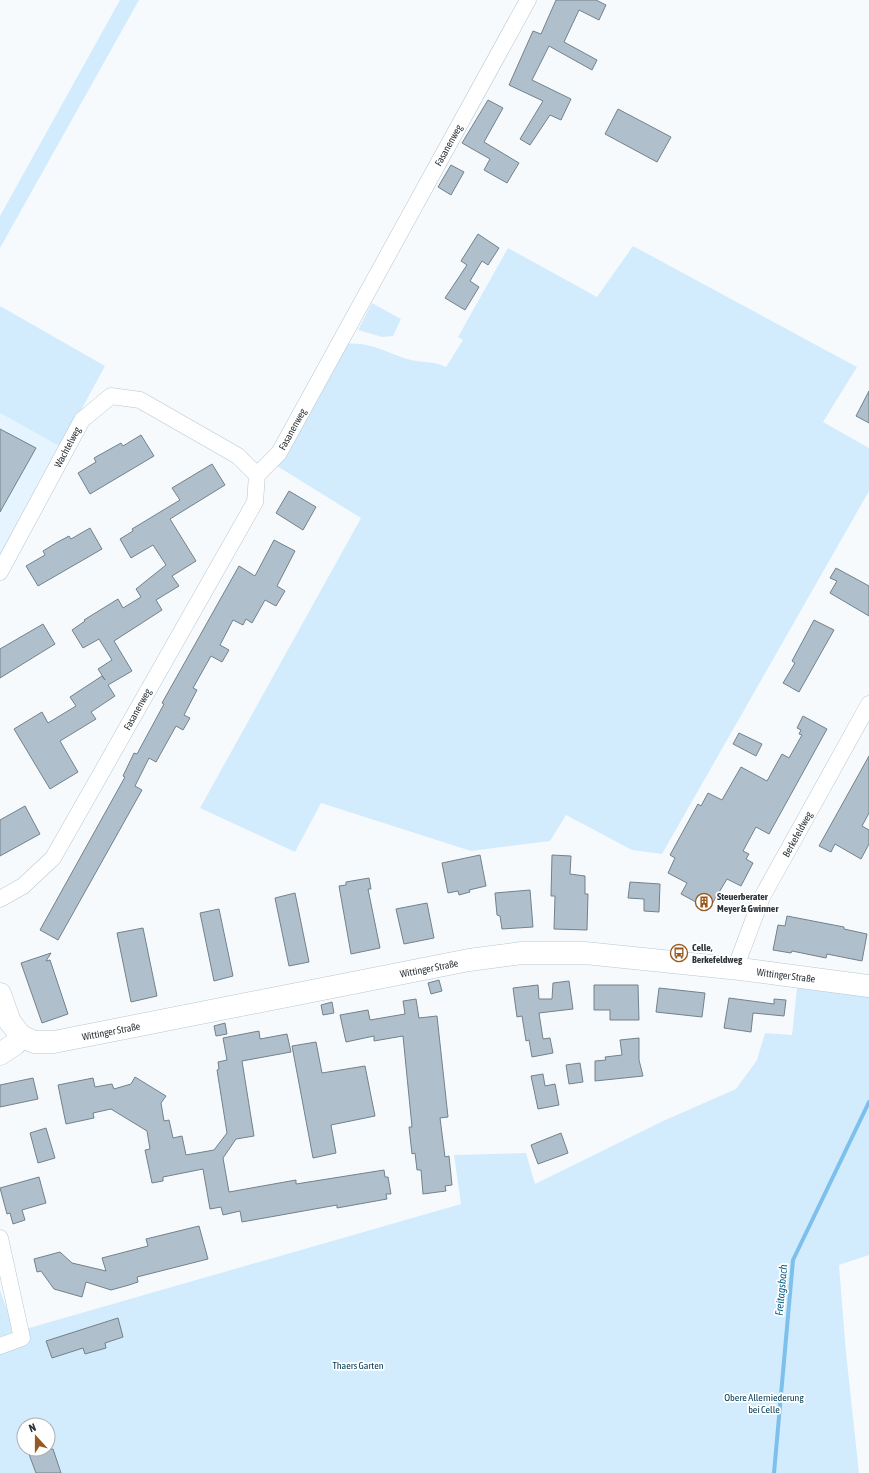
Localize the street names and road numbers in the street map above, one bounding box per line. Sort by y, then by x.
street label: Fasanenweg [433,122,465,168]
street label: Fasanenweg [277,406,309,452]
street label: Wachtelweg [52,424,83,470]
street label: Fasanenweg [122,686,154,732]
street label: Berkefeldweg [780,809,815,859]
street label: Wittinger Straße [399,957,460,980]
street label: Wittinger Straße [756,966,816,985]
street label: Wittinger Straße [81,1020,142,1043]

